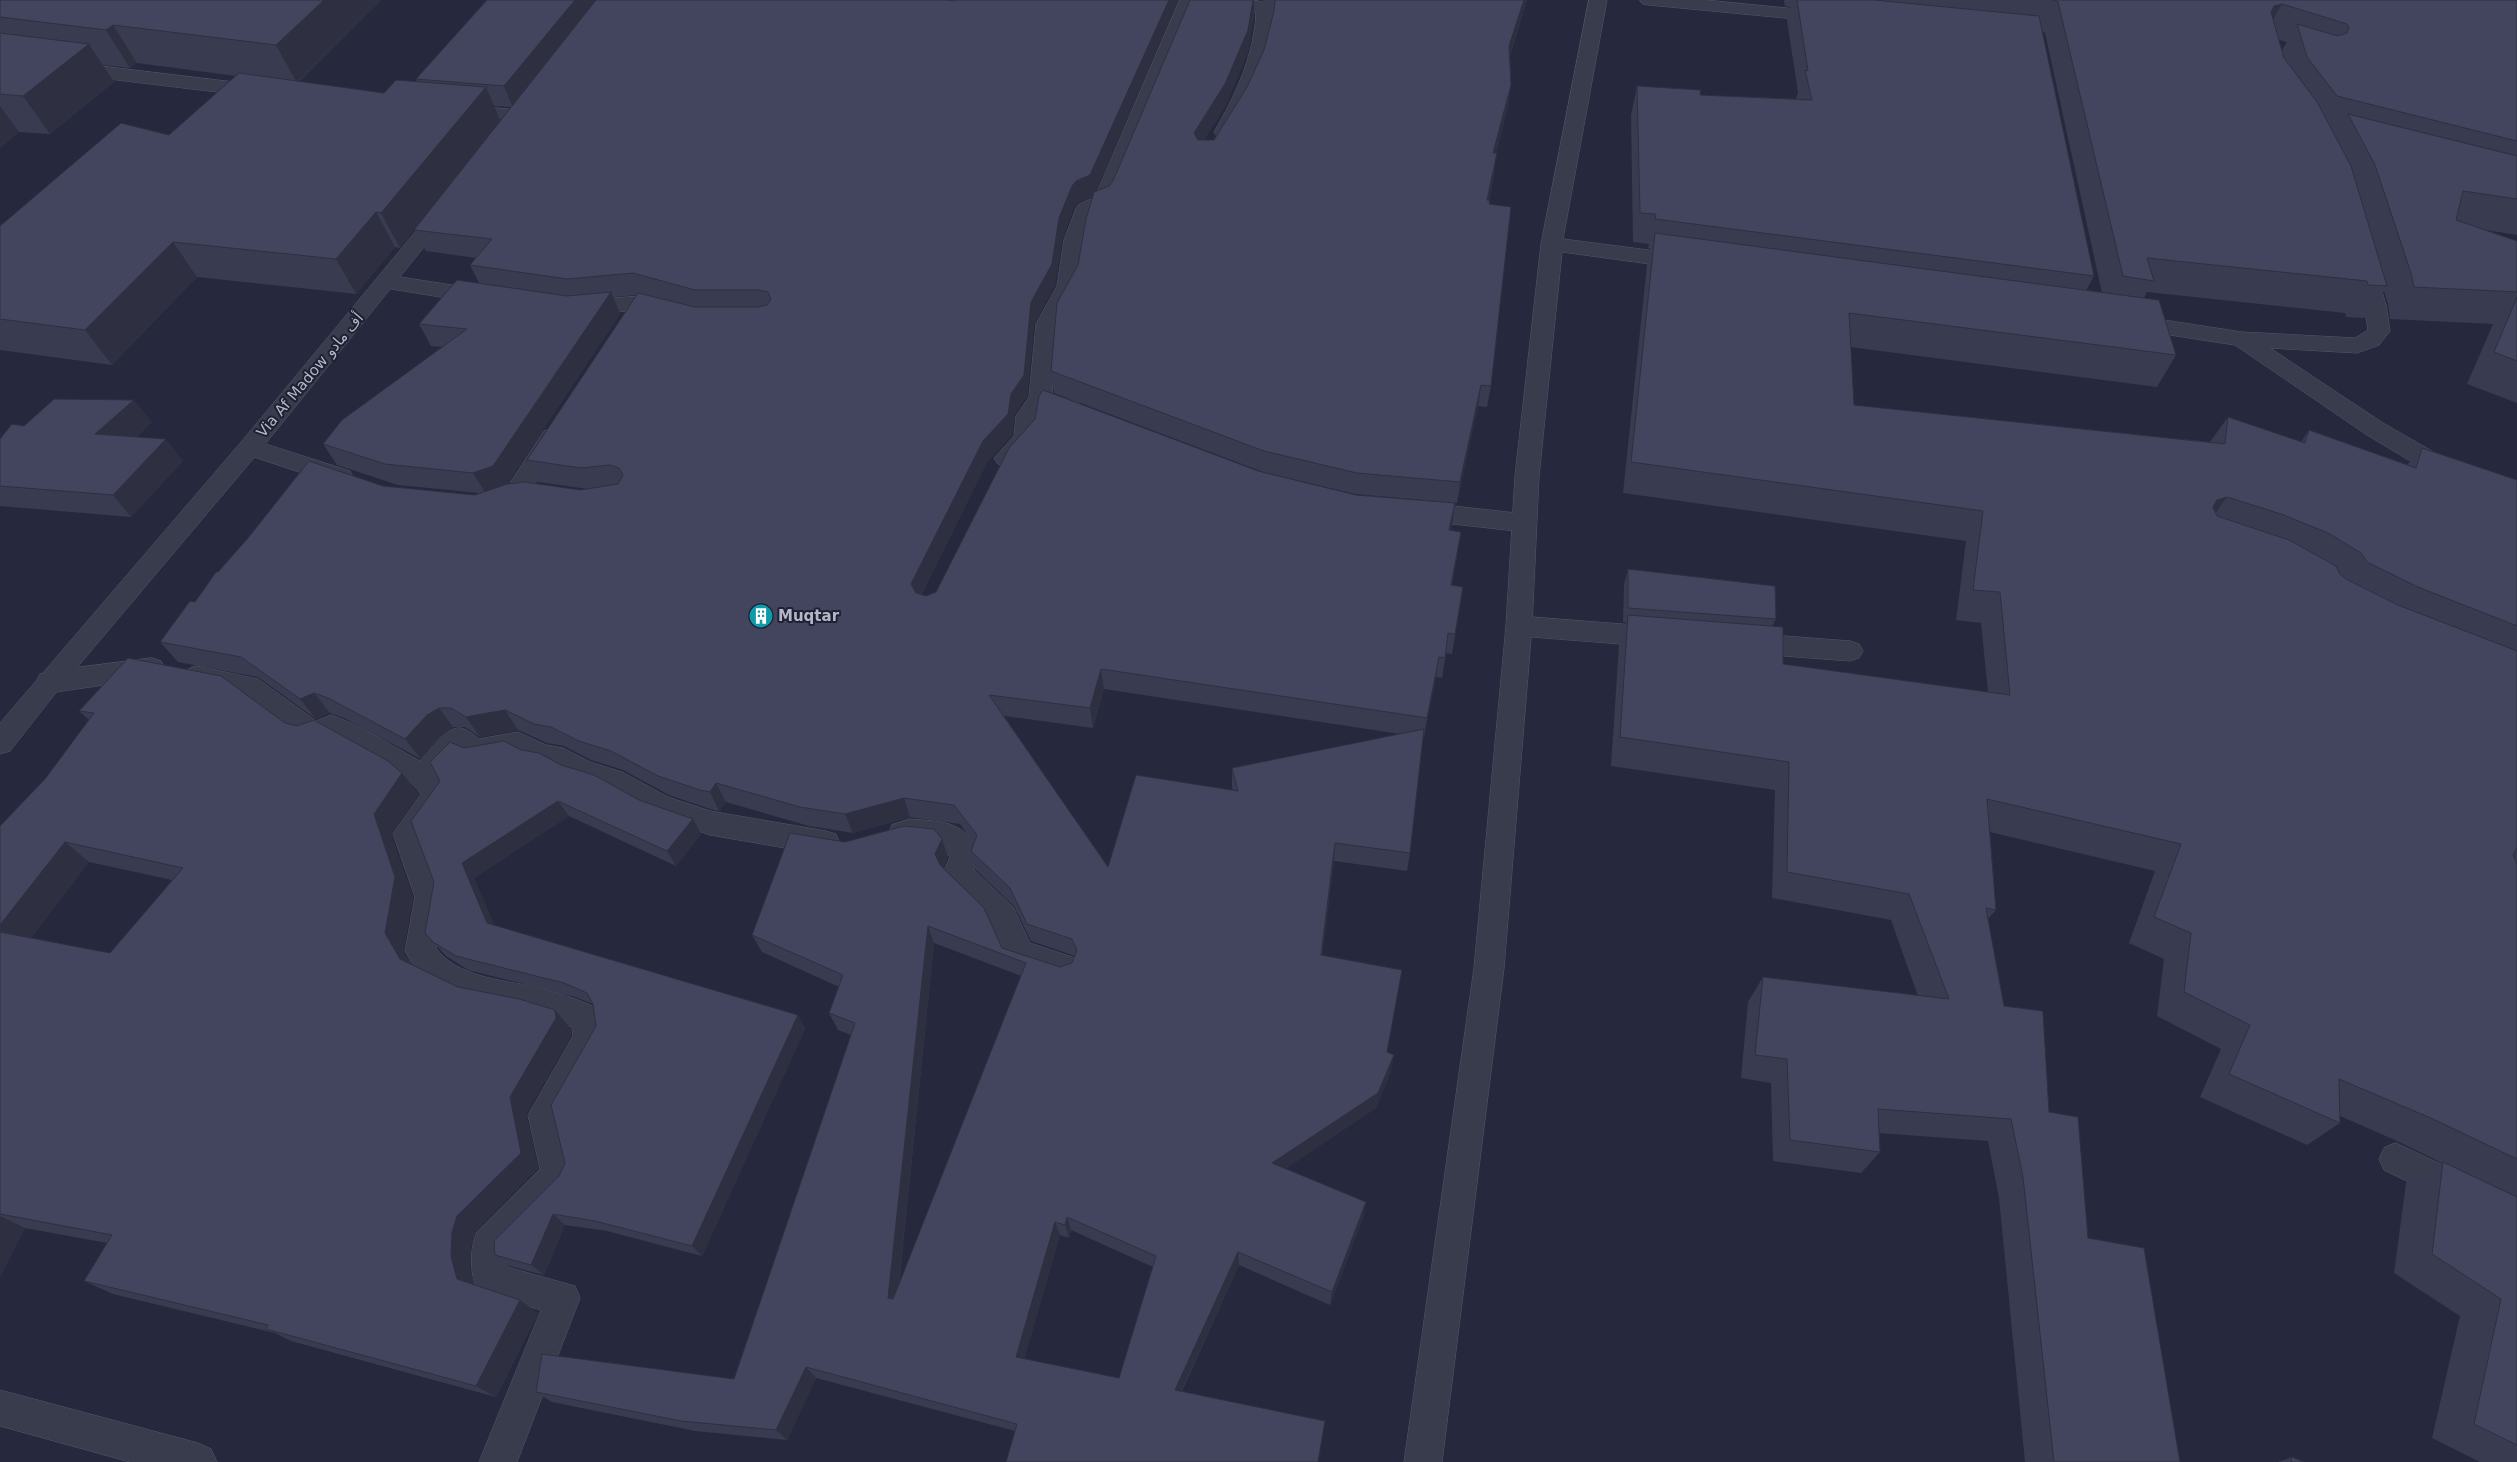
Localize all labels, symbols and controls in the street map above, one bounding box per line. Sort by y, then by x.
street label: Via Af Madow أف مادو [252,309,367,441]
building icon: Muqtar [748,603,774,629]
place label: Muqtar [778,607,840,625]

